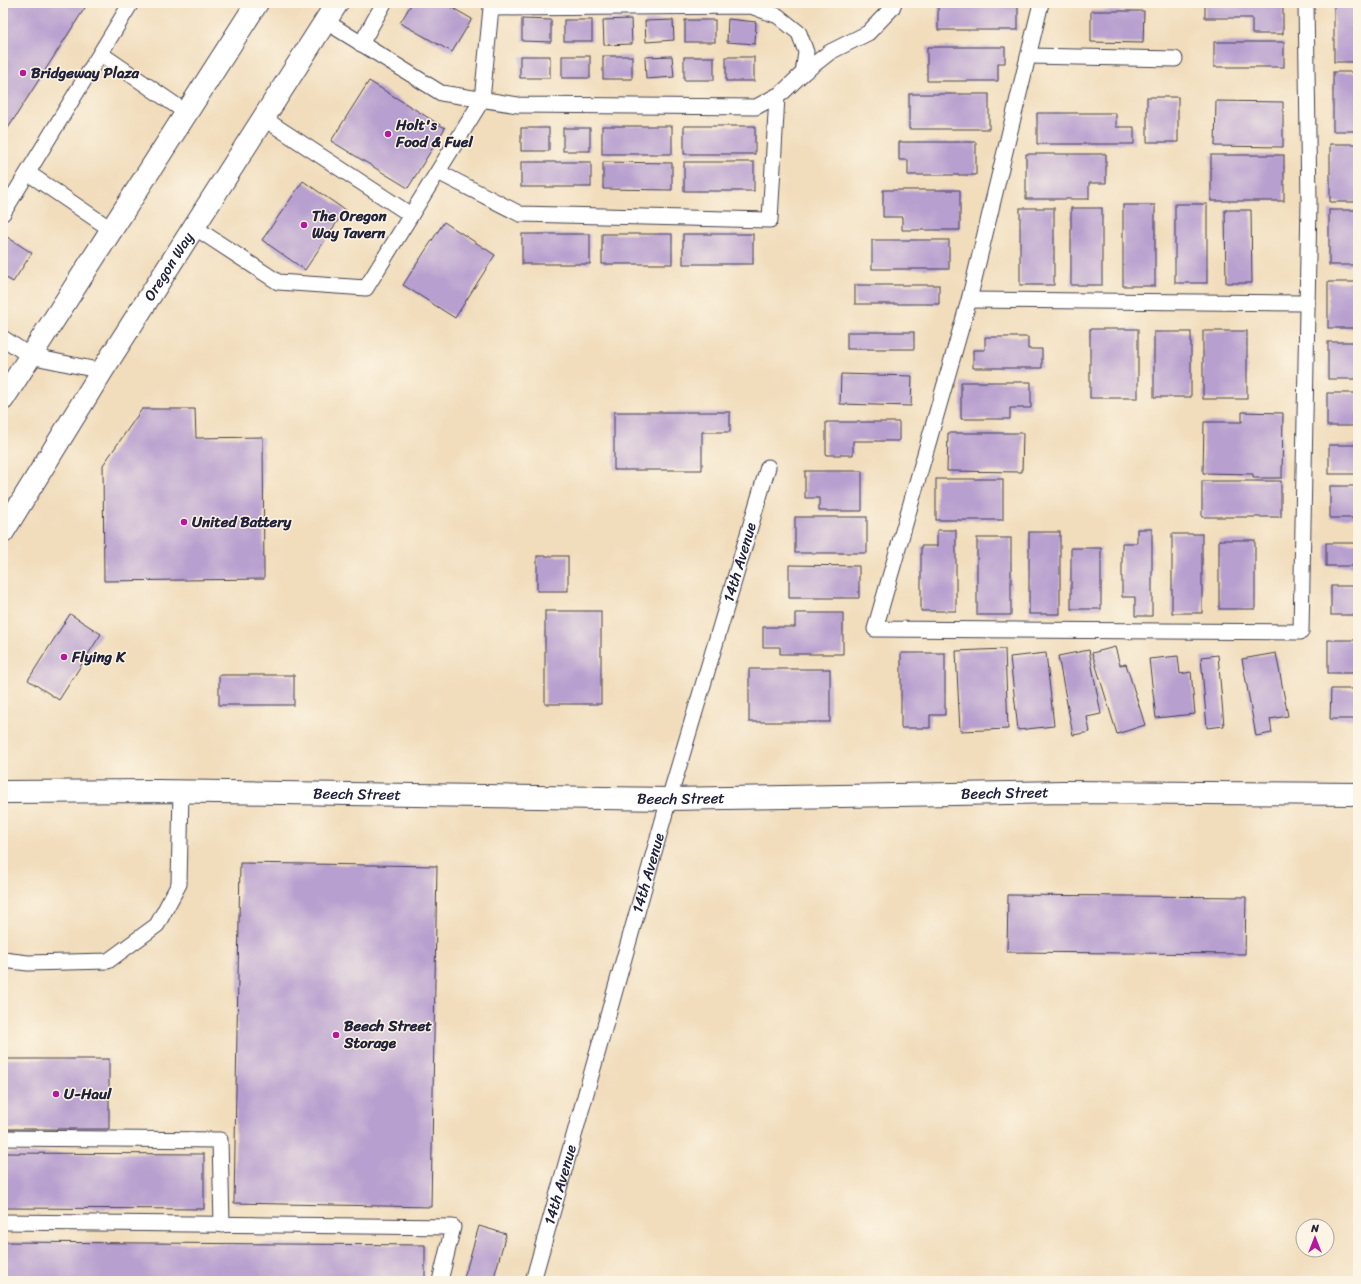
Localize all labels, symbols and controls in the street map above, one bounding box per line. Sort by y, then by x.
place label: Bridgeway Plaza [31,60,140,86]
marker: Bridgeway Plaza [18,68,28,78]
place label: Holt's Food & Fuel [395,112,474,155]
marker: Holt's Food & Fuel [383,129,393,139]
place label: The Oregon Way Tavern [312,203,387,246]
marker: The Oregon Way Tavern [299,220,309,230]
street label: Oregon Way [137,227,201,306]
place label: United Battery [192,509,292,535]
marker: United Battery [179,517,189,527]
street label: 14th Avenue [715,519,764,605]
place label: Flying K [71,644,127,670]
marker: Flying K [59,652,69,662]
street label: Beech Street [961,779,1049,807]
street label: Beech Street [313,780,402,808]
street label: Beech Street [637,785,726,812]
street label: 14th Avenue [624,830,672,916]
place label: Beech Street Storage [343,1013,432,1056]
marker: Beech Street Storage [331,1030,341,1040]
place label: U-Haul [64,1081,112,1107]
marker: U-Haul [51,1089,61,1099]
street label: 14th Avenue [536,1142,584,1228]
north arrow [1295,1218,1335,1258]
text: N [1310,1219,1319,1238]

